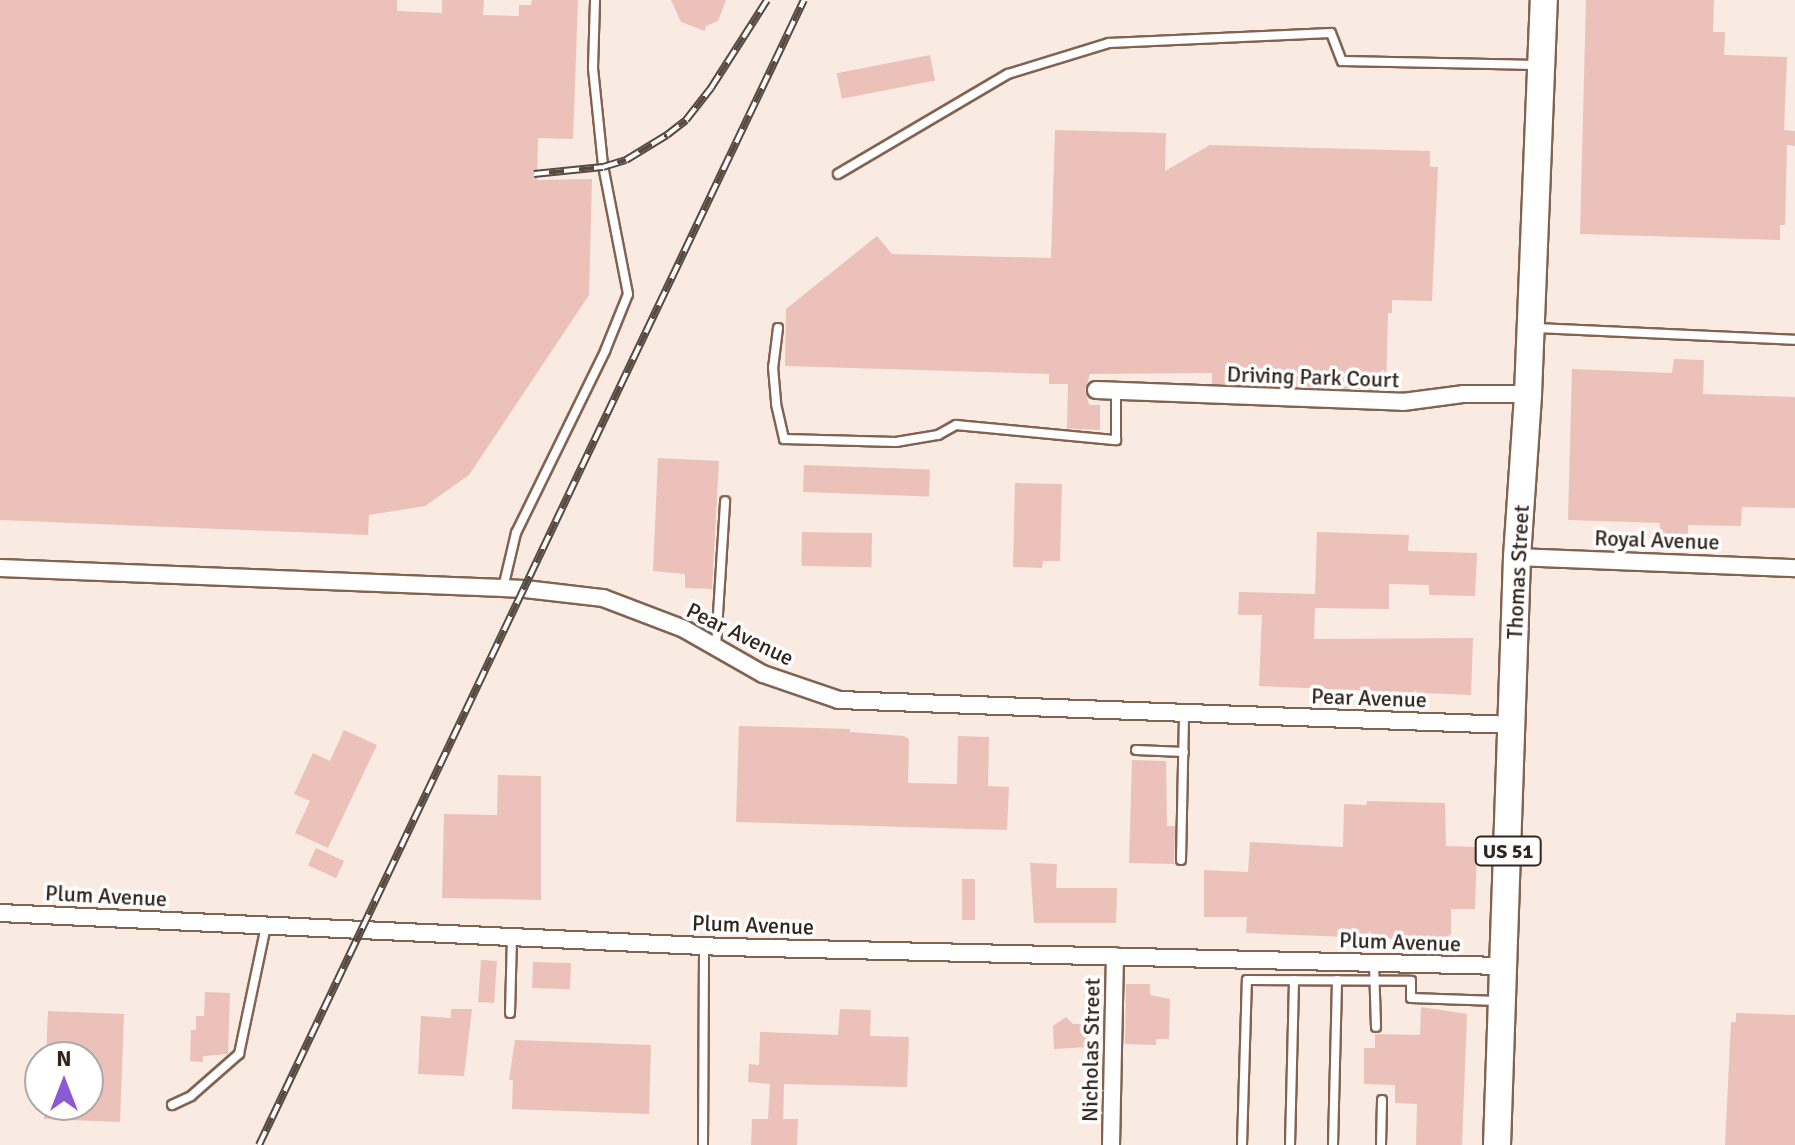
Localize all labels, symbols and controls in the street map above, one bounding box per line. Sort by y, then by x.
street label: Driving Park Court [1226,361,1400,393]
street label: Thomas Street [1501,504,1535,640]
street label: Royal Avenue [1594,525,1720,555]
street label: Pear Avenue [682,597,798,671]
street label: Pear Avenue [1311,683,1427,713]
road number: US 51 [1474,835,1542,867]
street label: Plum Avenue [44,880,168,912]
street label: Plum Avenue [692,910,814,940]
street label: Plum Avenue [1339,927,1461,957]
street label: Nicholas Street [1077,978,1105,1122]
north arrow [24,1041,104,1121]
text: N [56,1045,72,1072]

